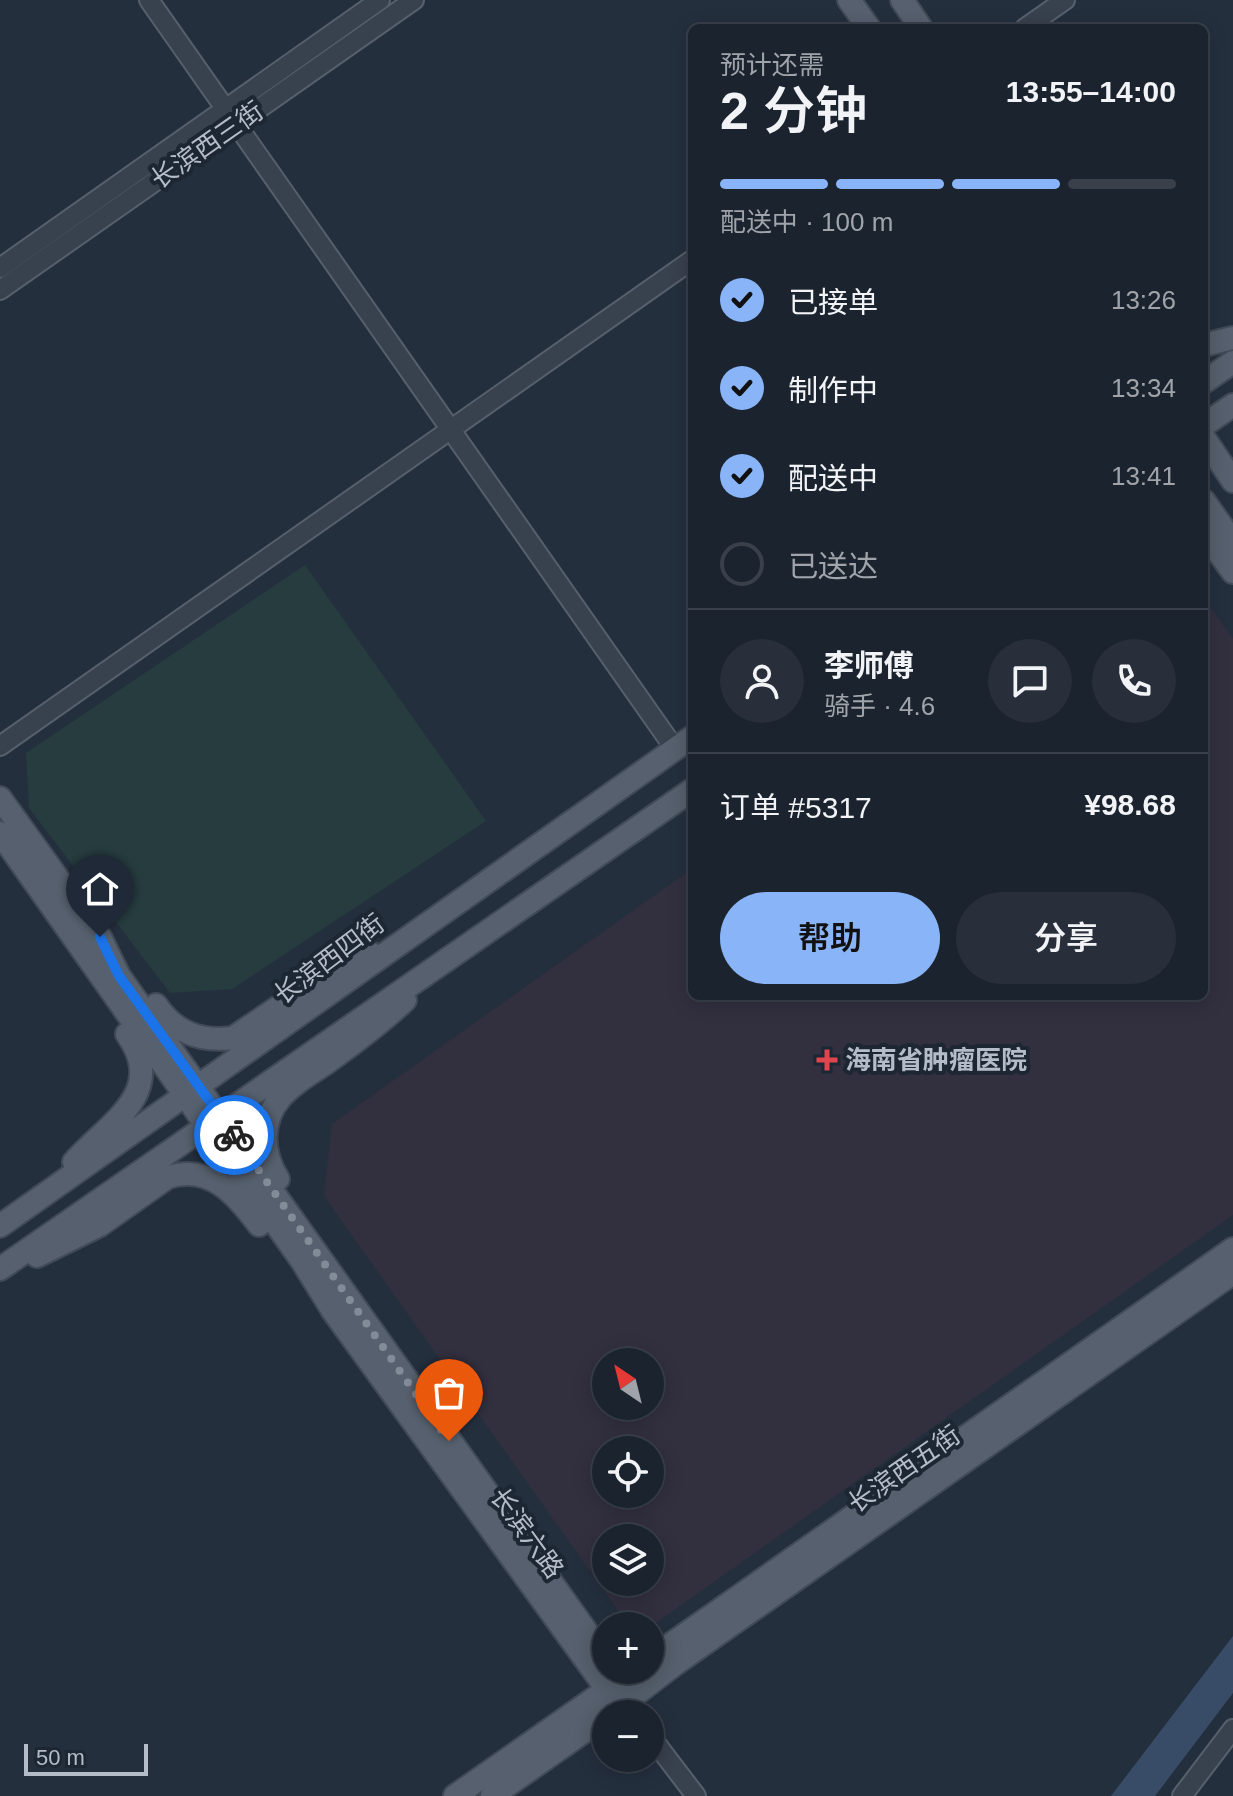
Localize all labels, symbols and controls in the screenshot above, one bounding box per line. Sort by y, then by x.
text: 预计还需 [720,50,824,80]
text: 13:55–14:00 [1006,75,1176,108]
text: 2 分钟 [720,82,867,140]
street label: 长滨西三街 [145,95,269,195]
text: 配送中 · 100 m [720,207,893,237]
icon: check [720,278,764,322]
text: 13:26 [1111,285,1176,315]
text: 已接单 [788,286,878,319]
icon: check [720,366,764,410]
text: 13:34 [1111,373,1176,403]
text: 制作中 [788,374,878,407]
icon: check [720,454,764,498]
text: 13:41 [1111,461,1176,491]
text: 配送中 [788,462,878,495]
text: 已送达 [788,550,878,583]
button: person [720,639,804,723]
button: chat [988,639,1072,723]
button: phone [1092,639,1176,723]
text: 李师傅 [824,649,914,682]
text: 骑手 · 4.6 [824,691,935,721]
text: ¥98.68 [1084,788,1176,821]
text: 订单 #5317 [720,791,872,824]
pin [66,855,134,937]
icon: home [78,867,122,911]
button: 帮助 [720,892,940,984]
button: 分享 [956,892,1176,984]
street label: 长滨西四街 [268,908,390,1010]
place label: 海南省肿瘤医院 [845,1045,1027,1075]
marker: 海南省肿瘤医院 [816,1049,838,1071]
courier [194,1095,274,1175]
icon: bike [212,1113,256,1157]
north arrow [592,1348,664,1420]
map controls [592,1348,664,1772]
pin [415,1359,483,1441]
icon: bag [427,1371,471,1415]
street label: 长滨西五街 [842,1419,966,1519]
button: locate [592,1436,664,1508]
street label: 长滨六路 [484,1482,570,1584]
button: layers [592,1524,664,1596]
button: + [592,1612,664,1684]
button: − [592,1700,664,1772]
scale bar [24,1740,148,1776]
text: 50 m [36,1745,85,1770]

